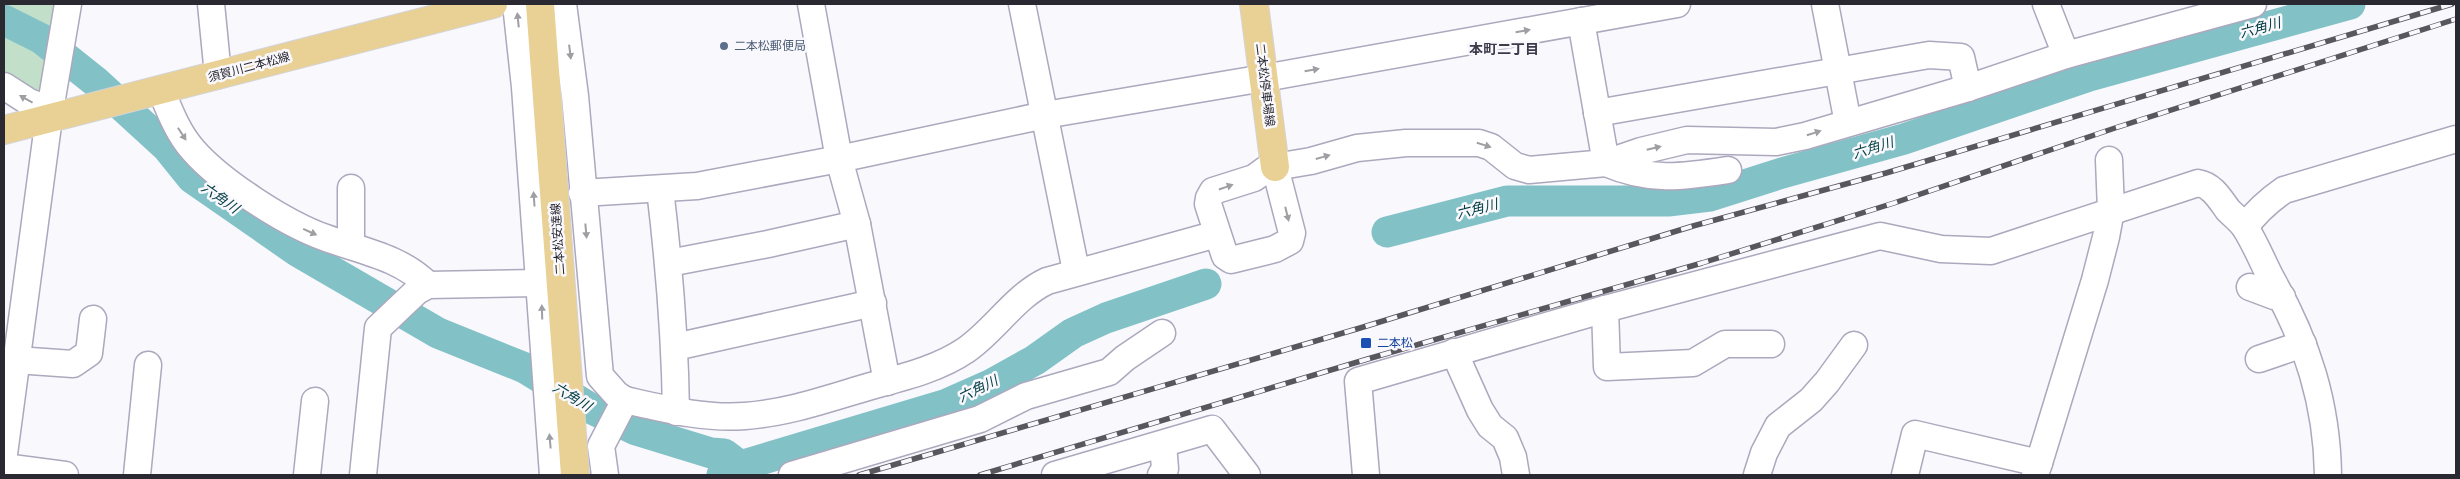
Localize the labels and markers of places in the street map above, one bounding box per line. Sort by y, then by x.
place label: 二本松郵便局 [734,39,806,53]
marker: 二本松郵便局 [718,40,730,52]
marker: 二本松 [1359,336,1373,350]
place label: 二本松 [1377,336,1413,350]

